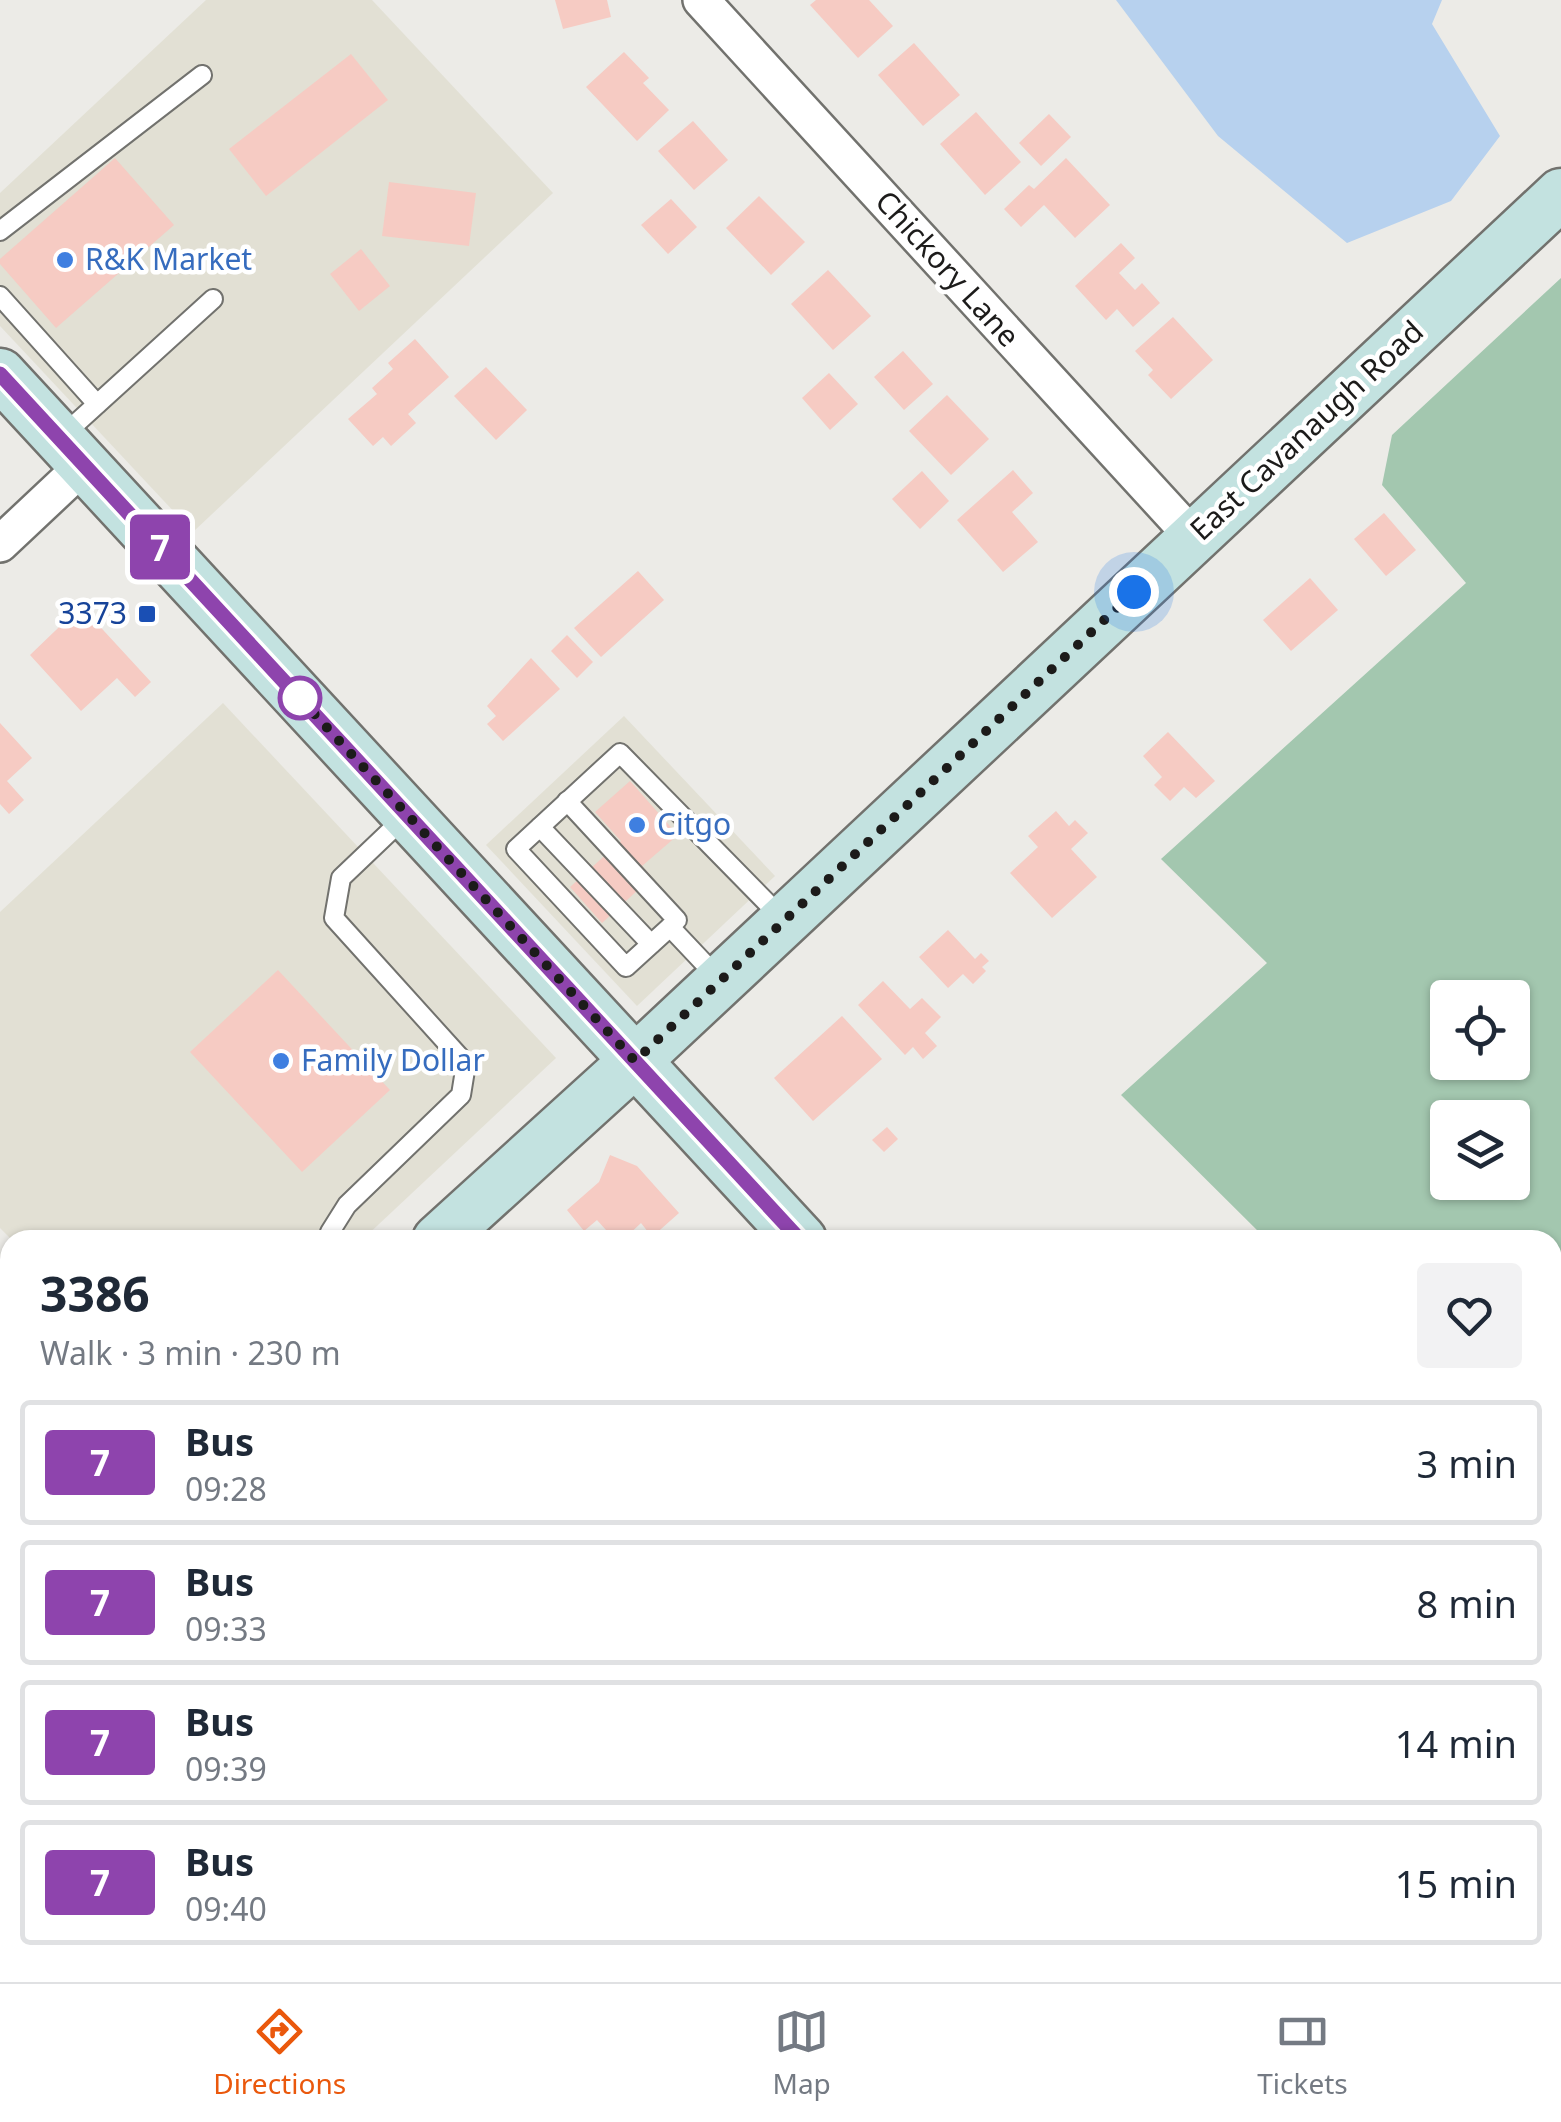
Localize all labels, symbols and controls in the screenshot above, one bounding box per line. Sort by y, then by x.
street label: Chickory Lane [867,181,1029,355]
place label: R&K Market [85,238,252,279]
marker: R&K Market [54,249,76,271]
street label: East Cavanaugh Road [1180,311,1432,549]
line badge: 7 [128,514,192,580]
text: 7 [150,524,170,571]
your location [1109,567,1159,617]
place label: 3373 [58,592,127,633]
marker: 3373 [136,603,158,625]
unlabelled marker [279,677,321,719]
place label: Citgo [657,803,731,844]
marker: Citgo [626,814,648,836]
map controls [1430,980,1530,1200]
button: locate [1430,980,1530,1080]
place label: Family Dollar [301,1039,485,1080]
marker: Family Dollar [270,1050,292,1072]
button: layers [1430,1100,1530,1200]
text: 3386 [40,1261,150,1326]
button: heart [1417,1263,1522,1368]
text: Walk · 3 min · 230 m [40,1331,341,1374]
text: Bus [185,1415,254,1467]
text: 3 min [1417,1437,1517,1489]
text: 7 [90,1439,110,1486]
text: 09:28 [185,1467,267,1510]
text: Bus [185,1555,254,1607]
text: 8 min [1417,1577,1517,1629]
text: 7 [90,1579,110,1626]
text: 09:33 [185,1607,267,1650]
text: Bus [185,1695,254,1747]
text: 14 min [1395,1717,1517,1769]
text: 7 [90,1719,110,1766]
text: 09:39 [185,1747,267,1790]
text: Bus [185,1835,254,1887]
text: 15 min [1395,1857,1517,1909]
text: 7 [90,1859,110,1906]
text: 09:40 [185,1887,267,1930]
tab: Directions [213,2004,346,2102]
tab: Map [773,2004,831,2102]
tab: Tickets [1257,2004,1348,2102]

